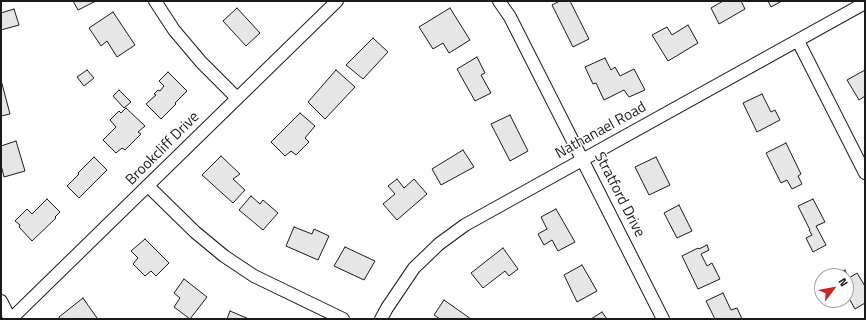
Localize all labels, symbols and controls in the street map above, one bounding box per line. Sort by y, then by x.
street label: Nathanael Road [553,99,649,163]
street label: Brookcliff Drive [123,109,203,189]
street label: Stratford Drive [590,149,648,241]
north arrow [814,268,854,308]
text: N [835,275,852,290]

